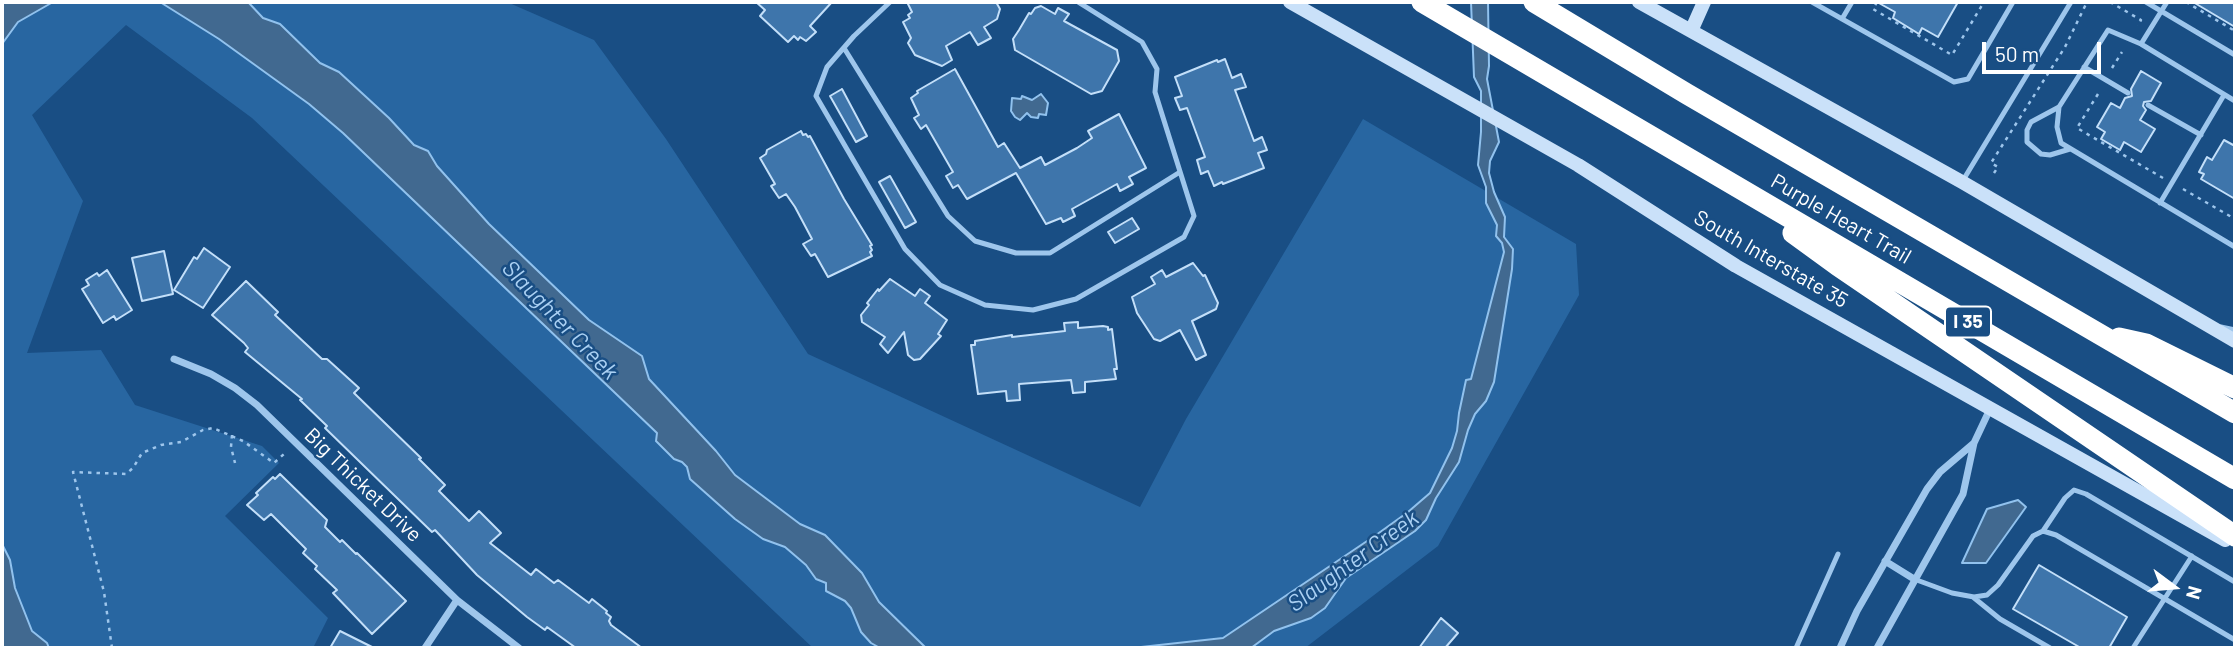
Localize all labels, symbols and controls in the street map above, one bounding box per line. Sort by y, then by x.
scale bar [1985,28,2104,72]
text: 50 m [1995,41,2039,66]
street label: Purple Heart Trail [1766,169,1916,269]
street label: South Interstate 35 [1689,205,1853,313]
water label: Slaughter Creek [496,255,624,385]
road number: I 35 [1945,306,1991,338]
street label: Big Thicket Drive [299,423,427,547]
water label: Slaughter Creek [1282,504,1424,618]
north arrow [2139,552,2209,622]
text: N [2182,584,2207,602]

